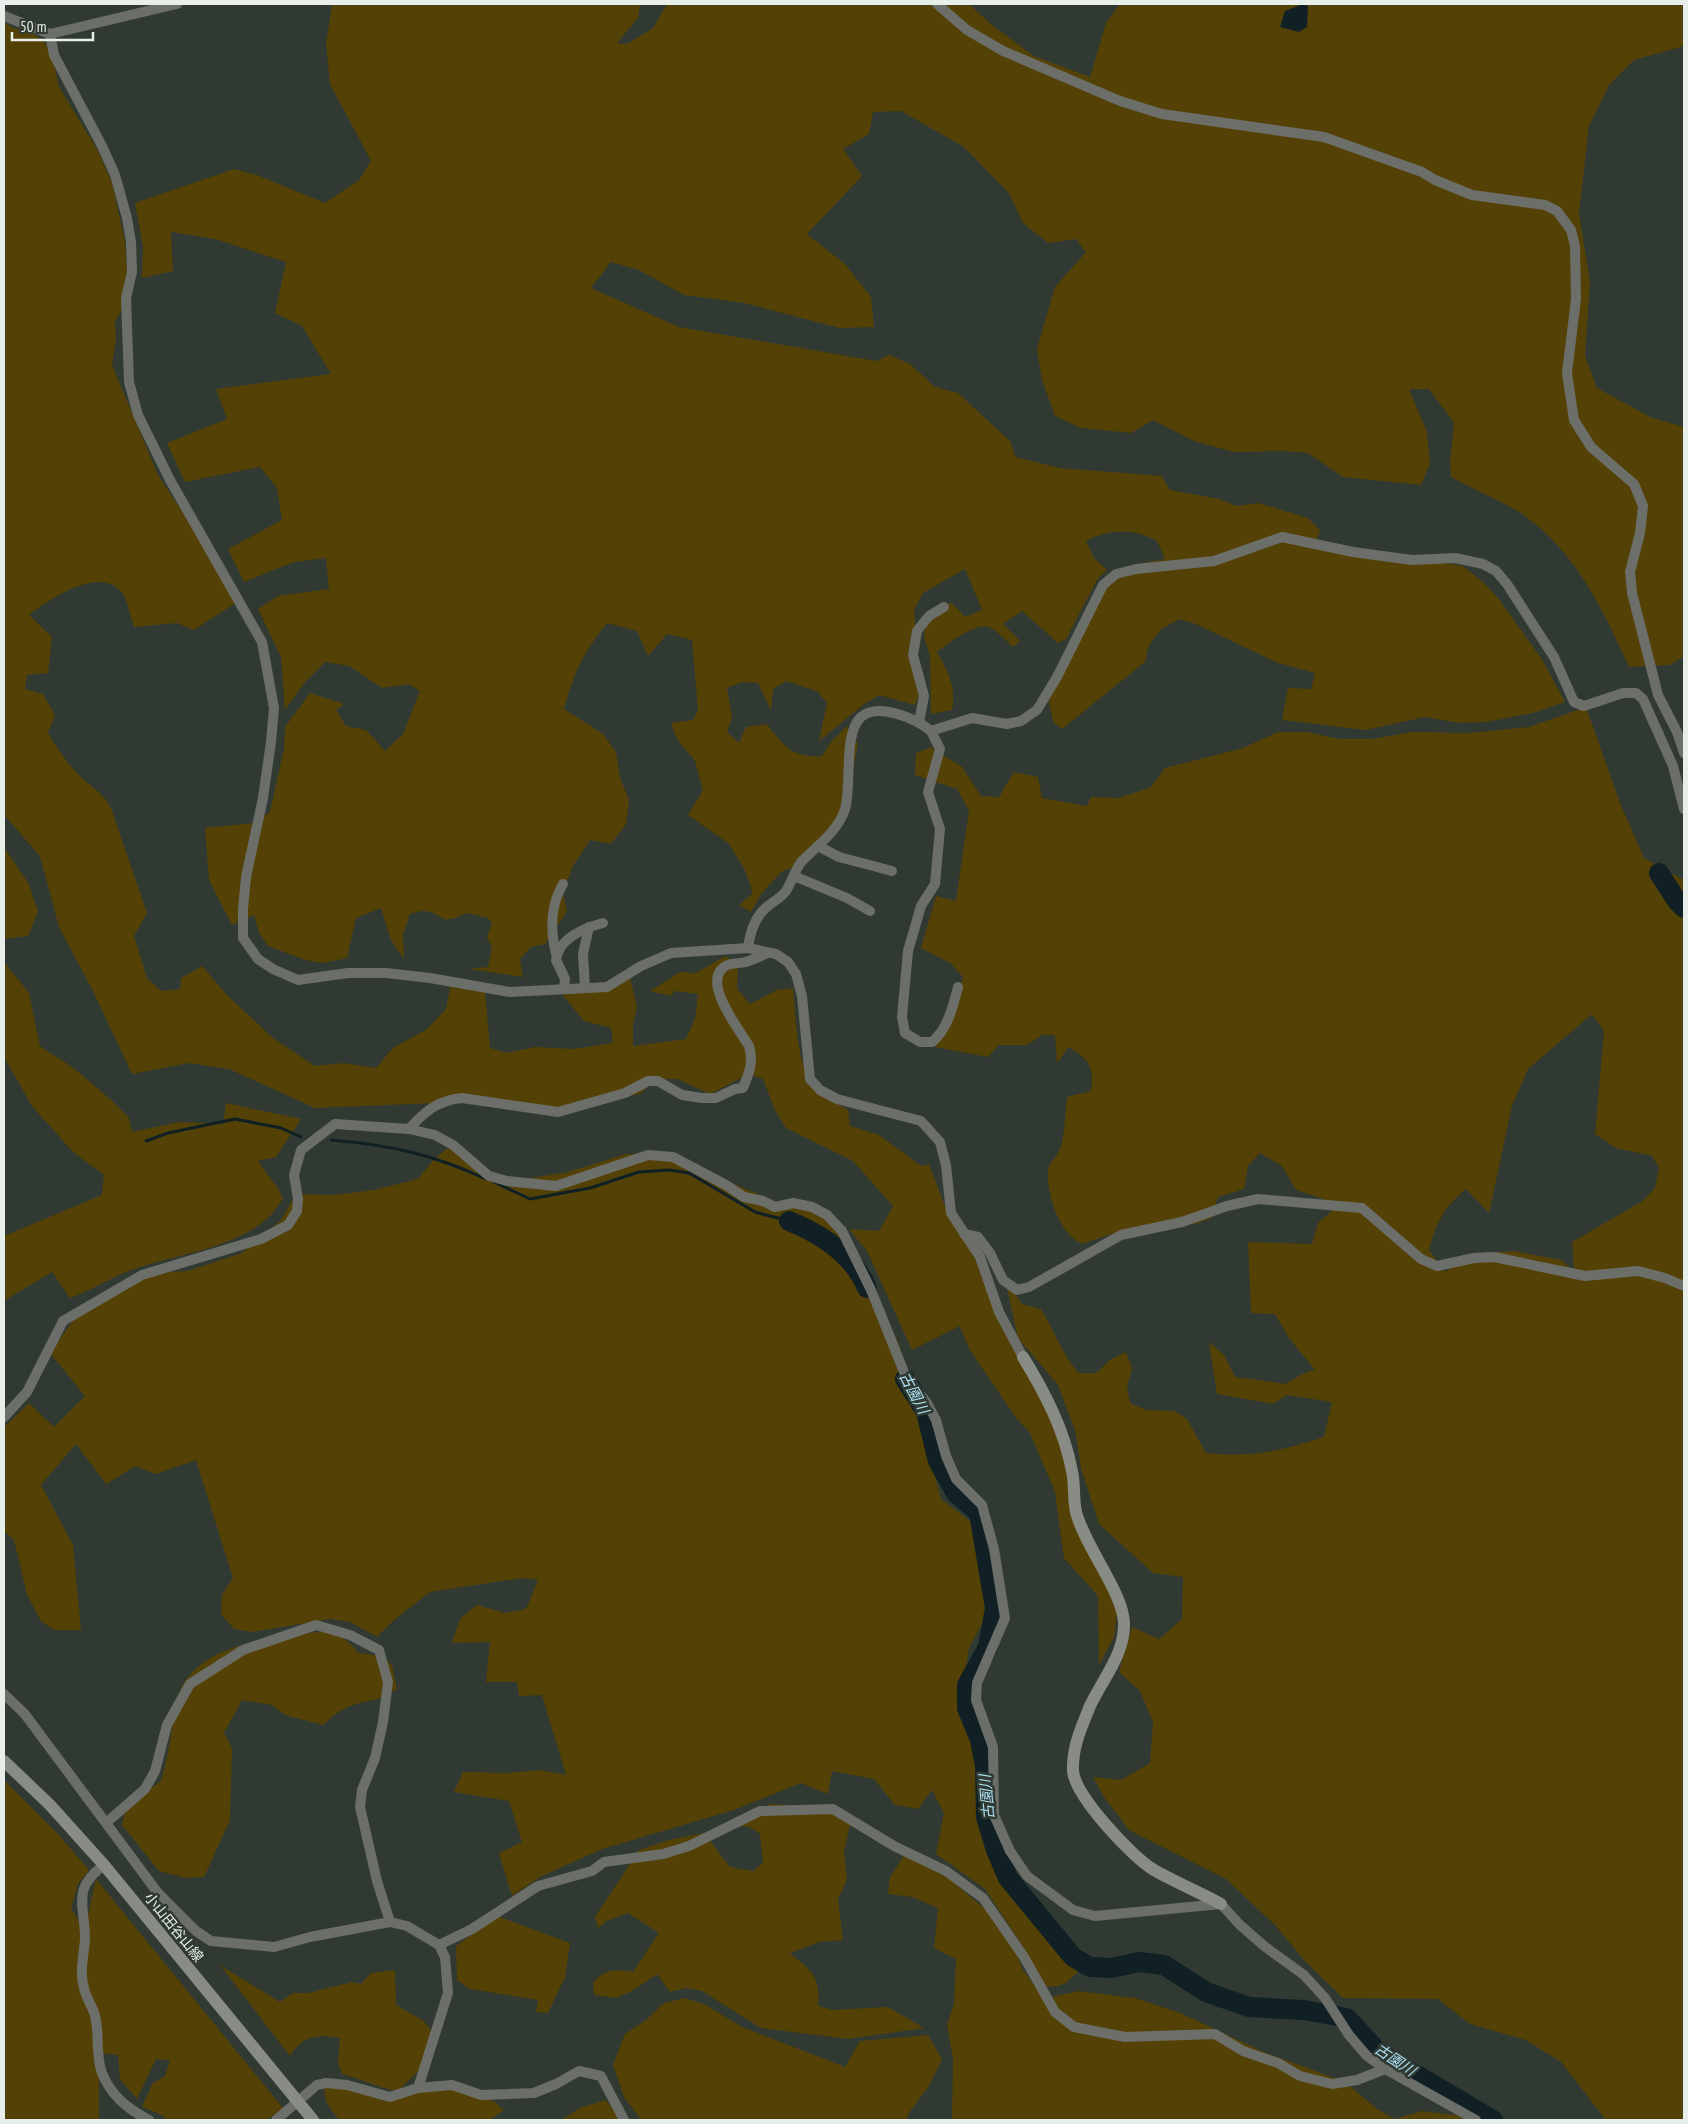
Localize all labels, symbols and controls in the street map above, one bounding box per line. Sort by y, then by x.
scale bar [12,10,94,42]
text: 50 m [20,17,46,36]
water label: 古園川 [895,1368,934,1419]
water label: 古園川 [975,1772,998,1820]
street label: 小山田谷山線 [141,1889,207,1965]
water label: 古園川 [1371,2039,1421,2081]

